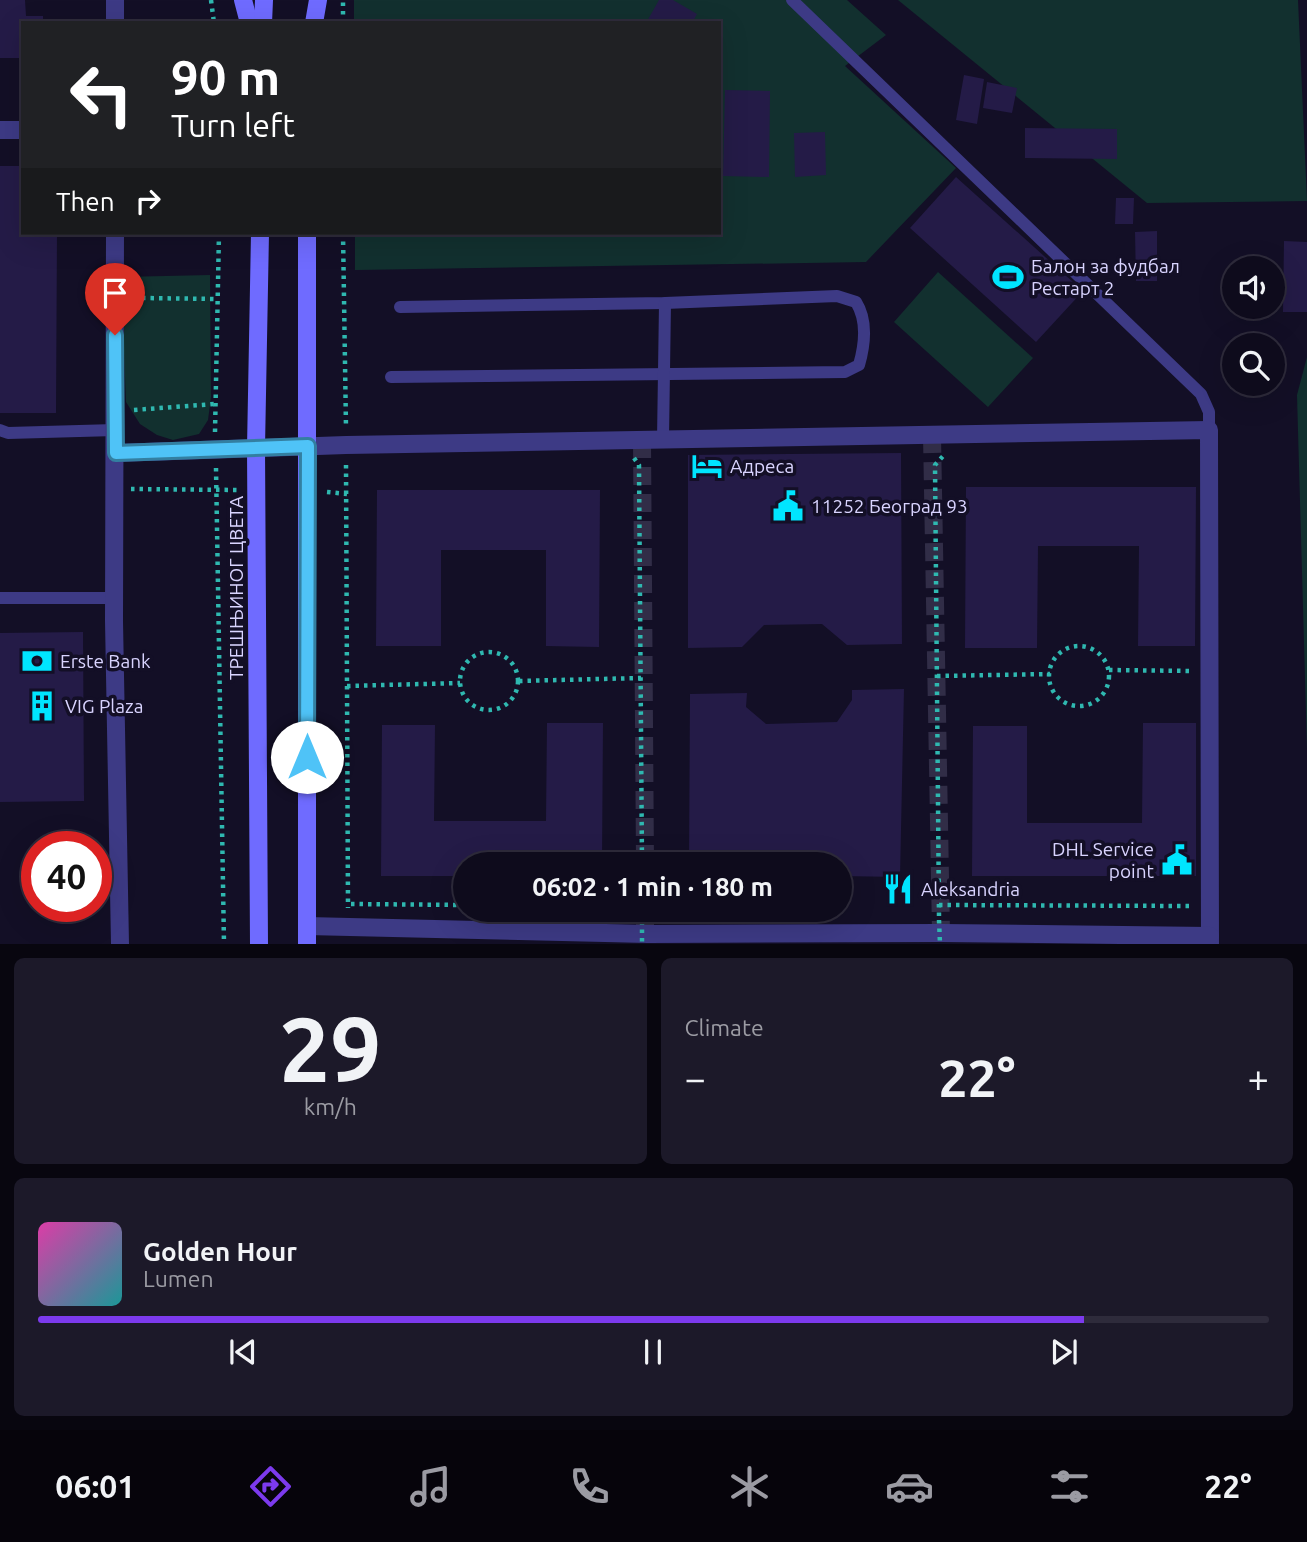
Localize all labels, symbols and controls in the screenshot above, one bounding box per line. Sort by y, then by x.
icon: left [56,49,147,140]
text: 90 m [171,49,280,104]
text: Turn left [171,107,295,143]
icon: right [129,182,167,220]
text: Then [56,187,115,216]
place label: Балон за фудбал Рестарт 2 [1031,255,1180,299]
map controls [1222,256,1285,396]
button: sound [1222,256,1285,319]
sports icon: Балон за фудбал Рестарт 2 [991,260,1025,294]
pin [85,263,145,335]
icon: arrive [96,274,134,312]
button: search [1222,333,1285,396]
hotel icon: Адреса [690,449,724,483]
place label: Адреса [730,455,794,477]
public building icon: 11252 Београд 93 [771,489,805,523]
street label: ТРЕШЊИНОГ ЦВЕТА [225,495,247,680]
place label: 11252 Београд 93 [811,495,968,517]
bank icon: Erste Bank [20,644,54,678]
place label: Erste Bank [60,650,151,672]
building icon: VIG Plaza [25,689,59,723]
place label: VIG Plaza [65,695,144,717]
position arrow [270,720,344,794]
speed limit sign: 40 [21,831,112,922]
place label: DHL Service point [1052,838,1155,882]
public building icon: DHL Service point [1160,843,1194,877]
text: 06:02 · 1 min · 180 m [532,872,773,901]
restaurant icon: Aleksandria [881,872,915,906]
place label: Aleksandria [921,878,1020,900]
text: 29 [279,997,382,1099]
text: Climate [685,1015,764,1040]
text: 22° [938,1049,1015,1107]
text: − [685,1057,706,1099]
text: + [1248,1057,1269,1099]
text: km/h [304,1094,357,1119]
text: Golden Hour [143,1237,297,1266]
text: Lumen [143,1266,214,1291]
icon: previous [224,1333,262,1371]
icon: pause [634,1333,672,1371]
icon: next [1045,1333,1083,1371]
icon: directions [246,1462,295,1511]
icon: music [406,1462,455,1511]
icon: phone [565,1462,614,1511]
icon: climate [725,1462,774,1511]
icon: car [885,1462,934,1511]
icon: filters [1045,1462,1094,1511]
text: 06:01 [55,1468,135,1504]
text: 22° [1204,1468,1252,1504]

